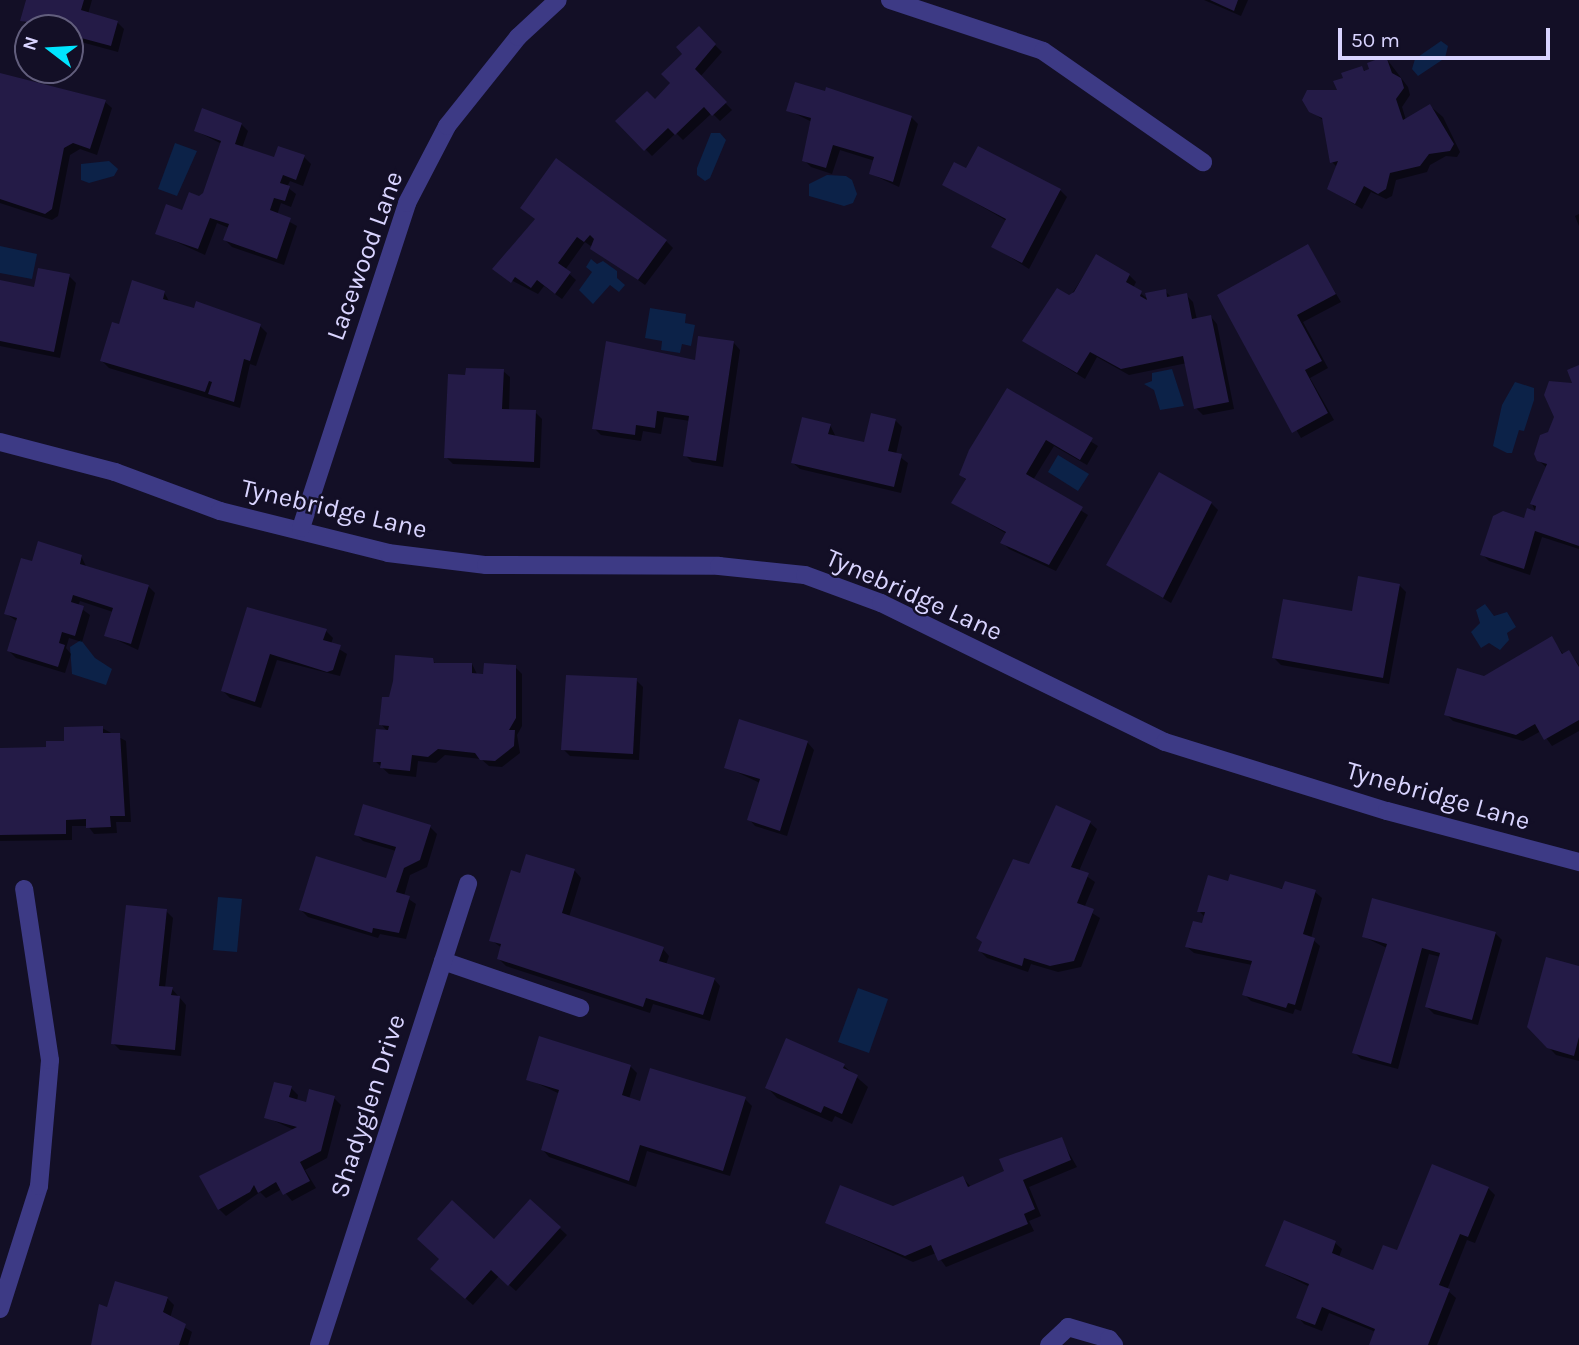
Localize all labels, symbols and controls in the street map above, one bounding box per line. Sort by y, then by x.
north arrow [14,14,84,84]
scale bar [1341,14,1553,58]
text: 50 m [1351,28,1400,52]
text: N [18,34,43,53]
street label: Lacewood Lane [320,167,410,345]
street label: Tynebridge Lane [238,472,430,546]
street label: Tynebridge Lane [821,542,1007,648]
street label: Tynebridge Lane [1342,755,1534,837]
street label: Shadyglen Drive [324,1010,412,1202]

